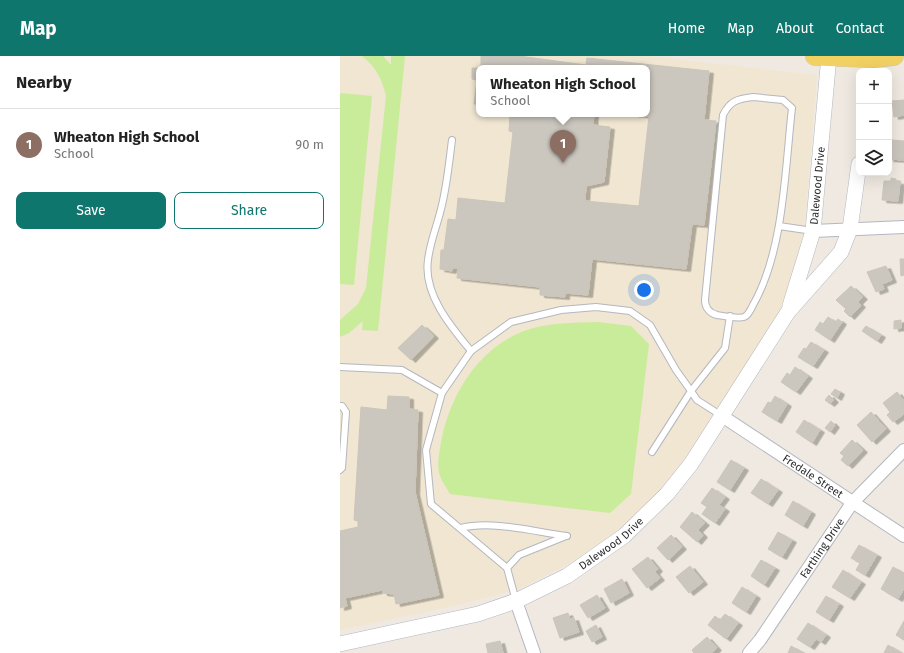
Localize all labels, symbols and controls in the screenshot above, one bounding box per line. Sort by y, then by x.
text: Map [20,17,57,40]
text: Home [668,20,705,37]
text: Map [727,20,754,37]
text: About [776,20,814,37]
text: Contact [836,20,884,37]
popup [476,65,650,117]
map controls [856,68,892,176]
button: + [856,68,892,104]
text: Nearby [16,72,71,93]
text: Wheaton High School [490,75,636,93]
text: School [490,93,530,108]
button: − [856,104,892,140]
text: Wheaton High School [54,128,199,146]
pin: 1 [550,130,576,163]
text: 1 [26,137,32,152]
text: 90 m [295,137,324,152]
button: layers [856,140,892,176]
text: School [54,146,94,161]
street label: Dalewood Drive [807,146,827,225]
button: Save [16,192,166,229]
button: Share [174,192,324,229]
your location [634,280,654,300]
street label: Fredale Street [780,451,846,501]
street label: Dalewood Drive [576,514,646,572]
street label: Farthing Drive [797,515,847,580]

